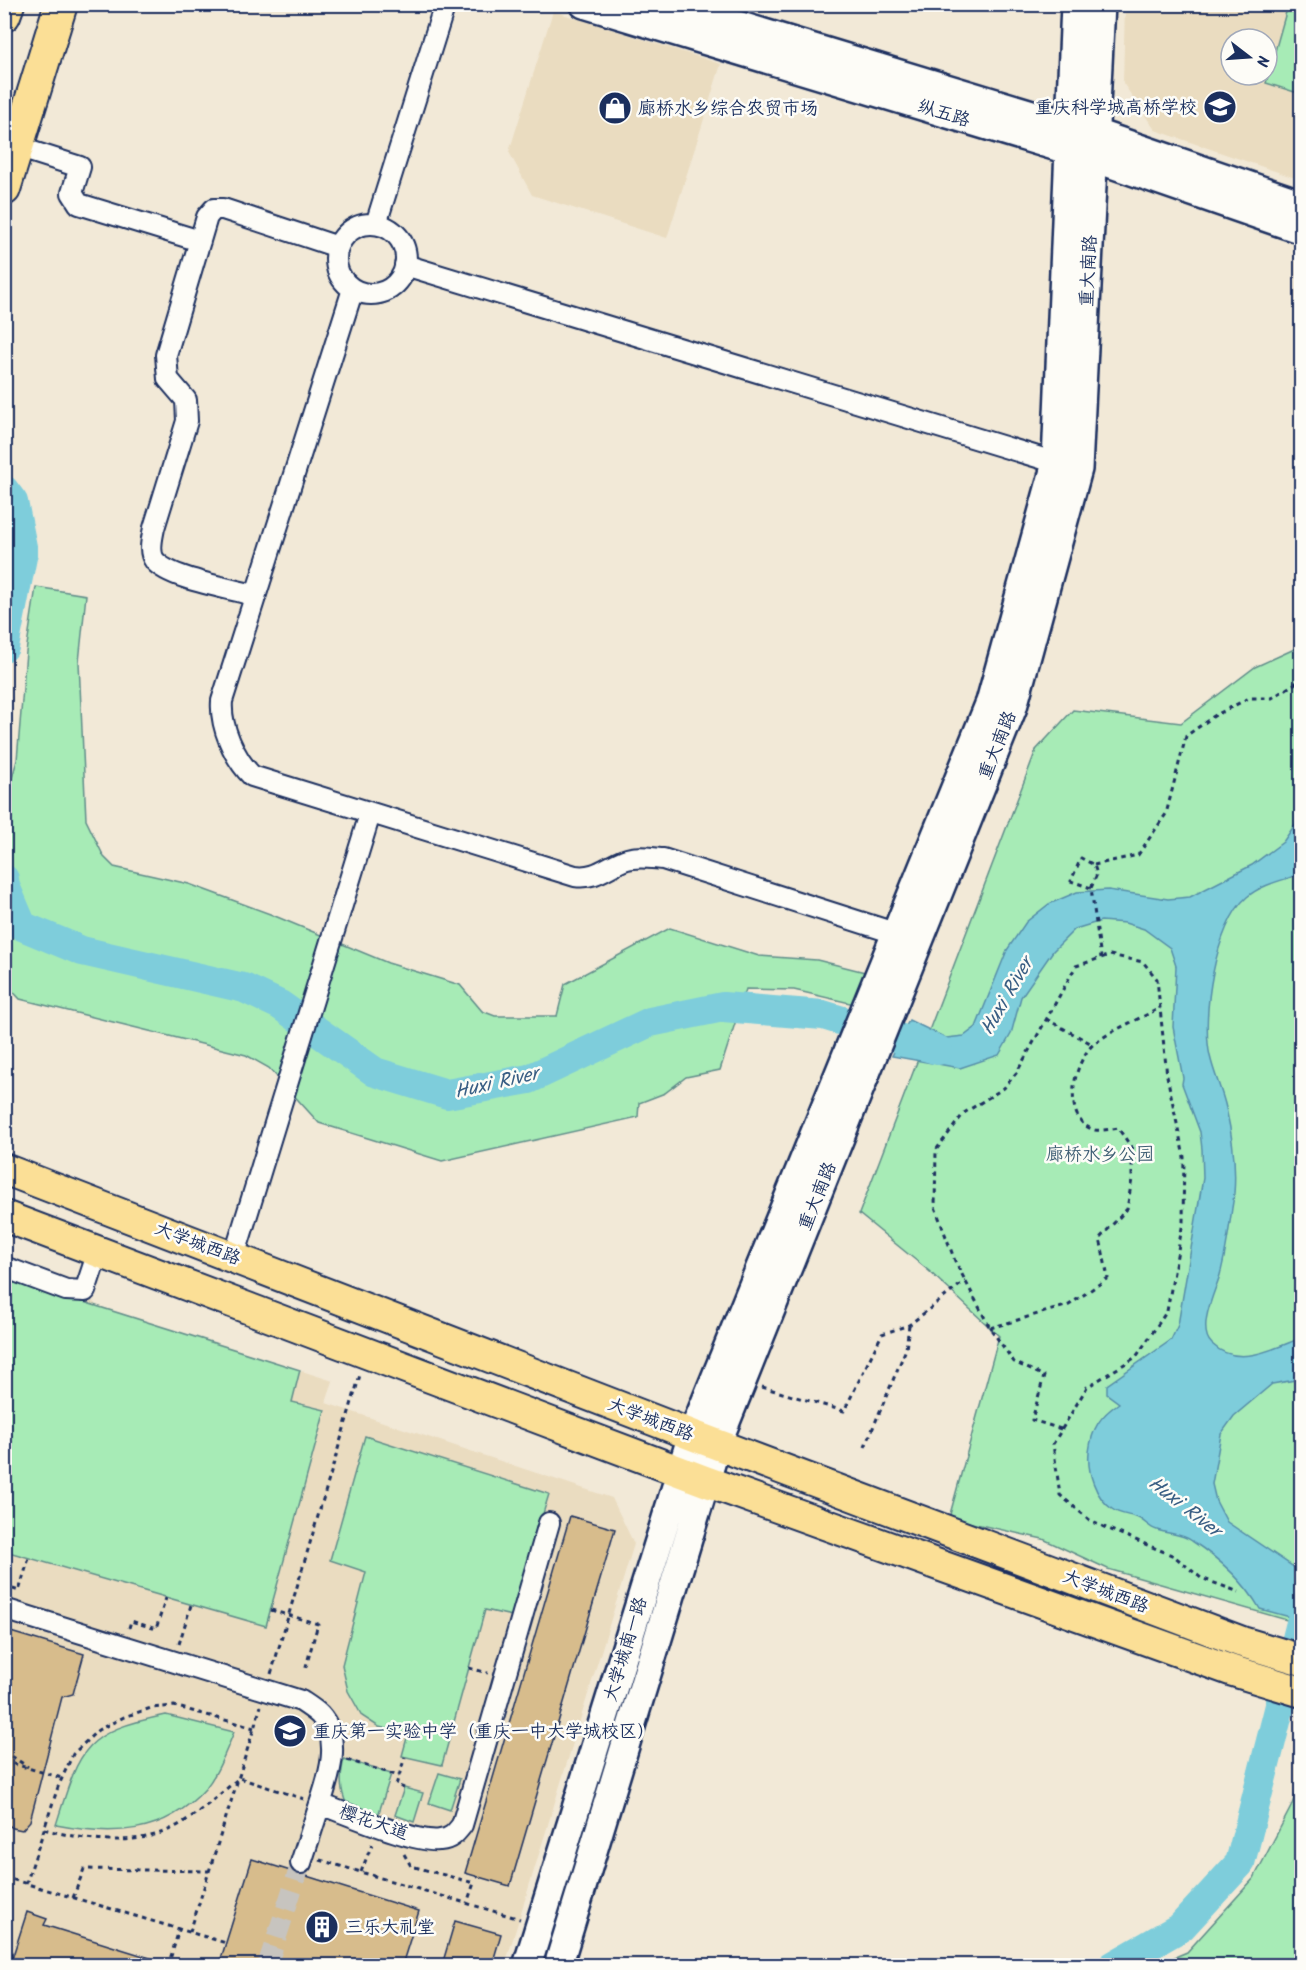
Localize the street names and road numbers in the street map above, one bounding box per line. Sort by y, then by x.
street label: 纵五路 [914,93,974,136]
street label: 重大南路 [1073,234,1106,308]
street label: 重大南路 [971,707,1025,784]
street label: 重大南路 [791,1158,845,1235]
street label: 大学城西路 [150,1215,245,1274]
street label: 大学城西路 [603,1391,698,1450]
street label: 大学城西路 [1058,1563,1153,1622]
street label: 大学城南一路 [597,1594,656,1705]
street label: 樱花大道 [335,1798,412,1849]

